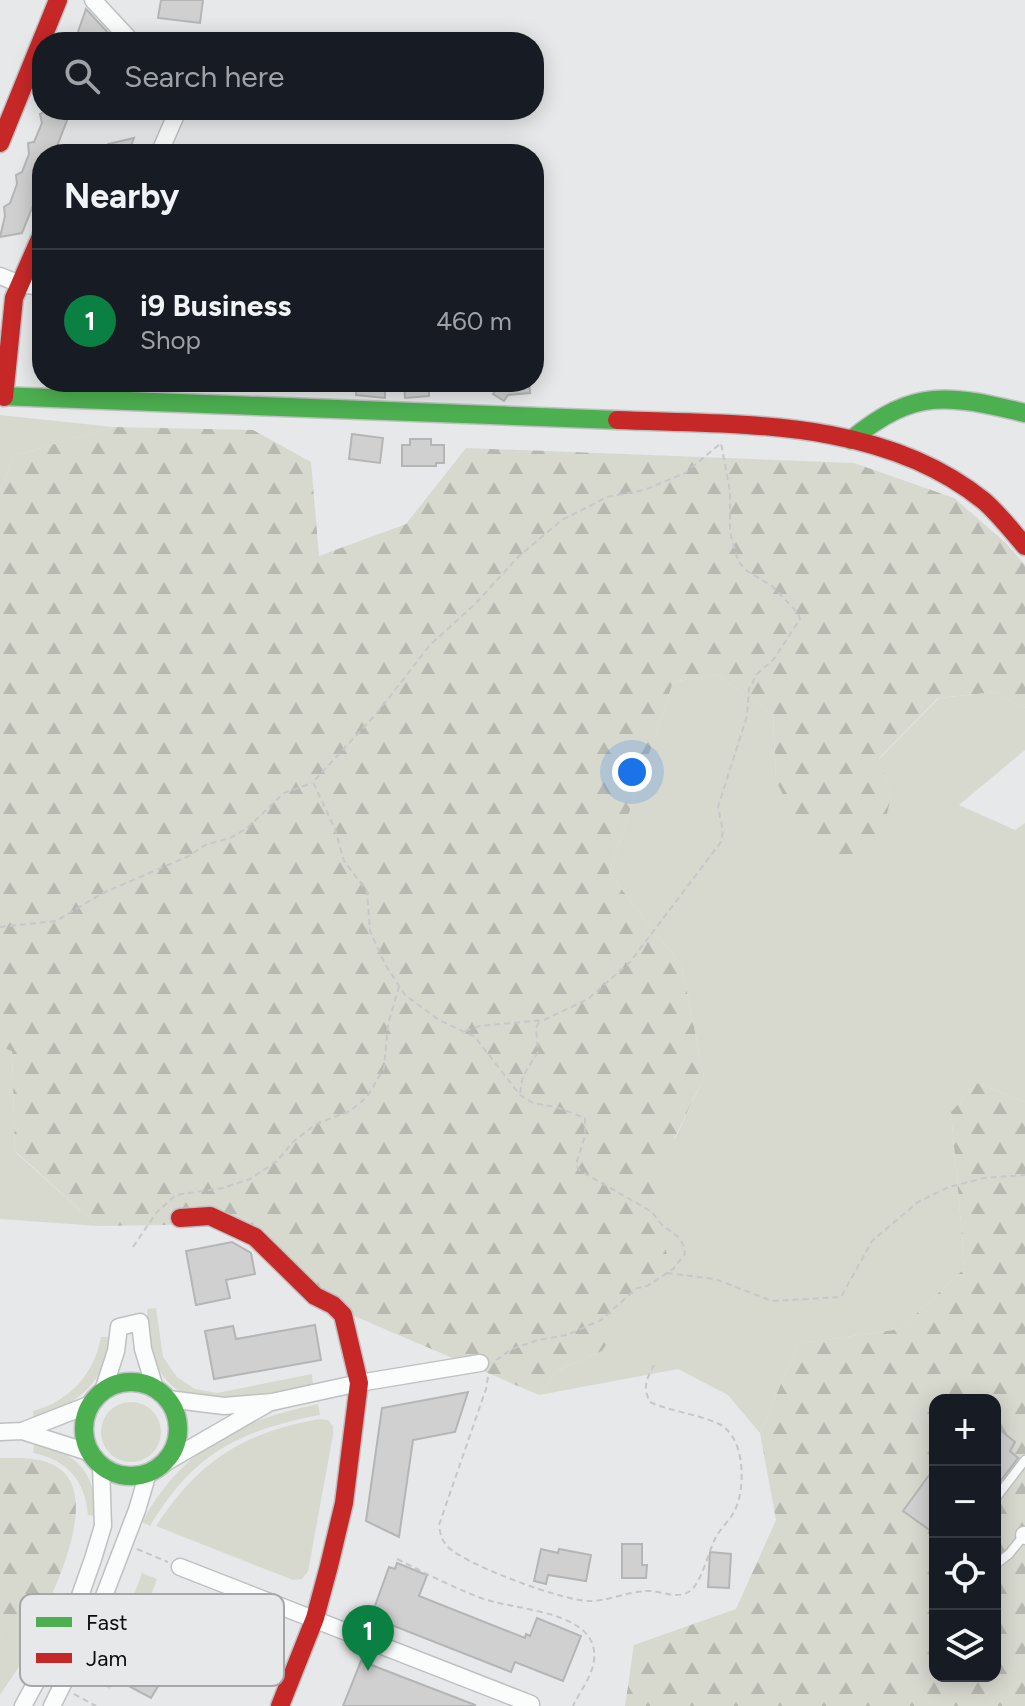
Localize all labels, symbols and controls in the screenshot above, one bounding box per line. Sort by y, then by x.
search box [32,32,544,120]
icon: search [60,54,104,98]
text: Search here [124,58,284,95]
text: Nearby [64,176,179,217]
text: i9 Business [140,287,291,324]
text: 1 [85,305,95,337]
text: 460 m [436,305,512,337]
text: Shop [140,324,201,356]
your location [612,752,652,792]
map controls [929,1394,1001,1682]
button: + [929,1394,1001,1466]
button: − [929,1466,1001,1538]
button: locate [929,1538,1001,1610]
legend [20,1594,284,1686]
pin: 1 [342,1605,394,1671]
text: Fast [86,1609,128,1636]
button: layers [929,1610,1001,1682]
text: Jam [86,1645,127,1672]

